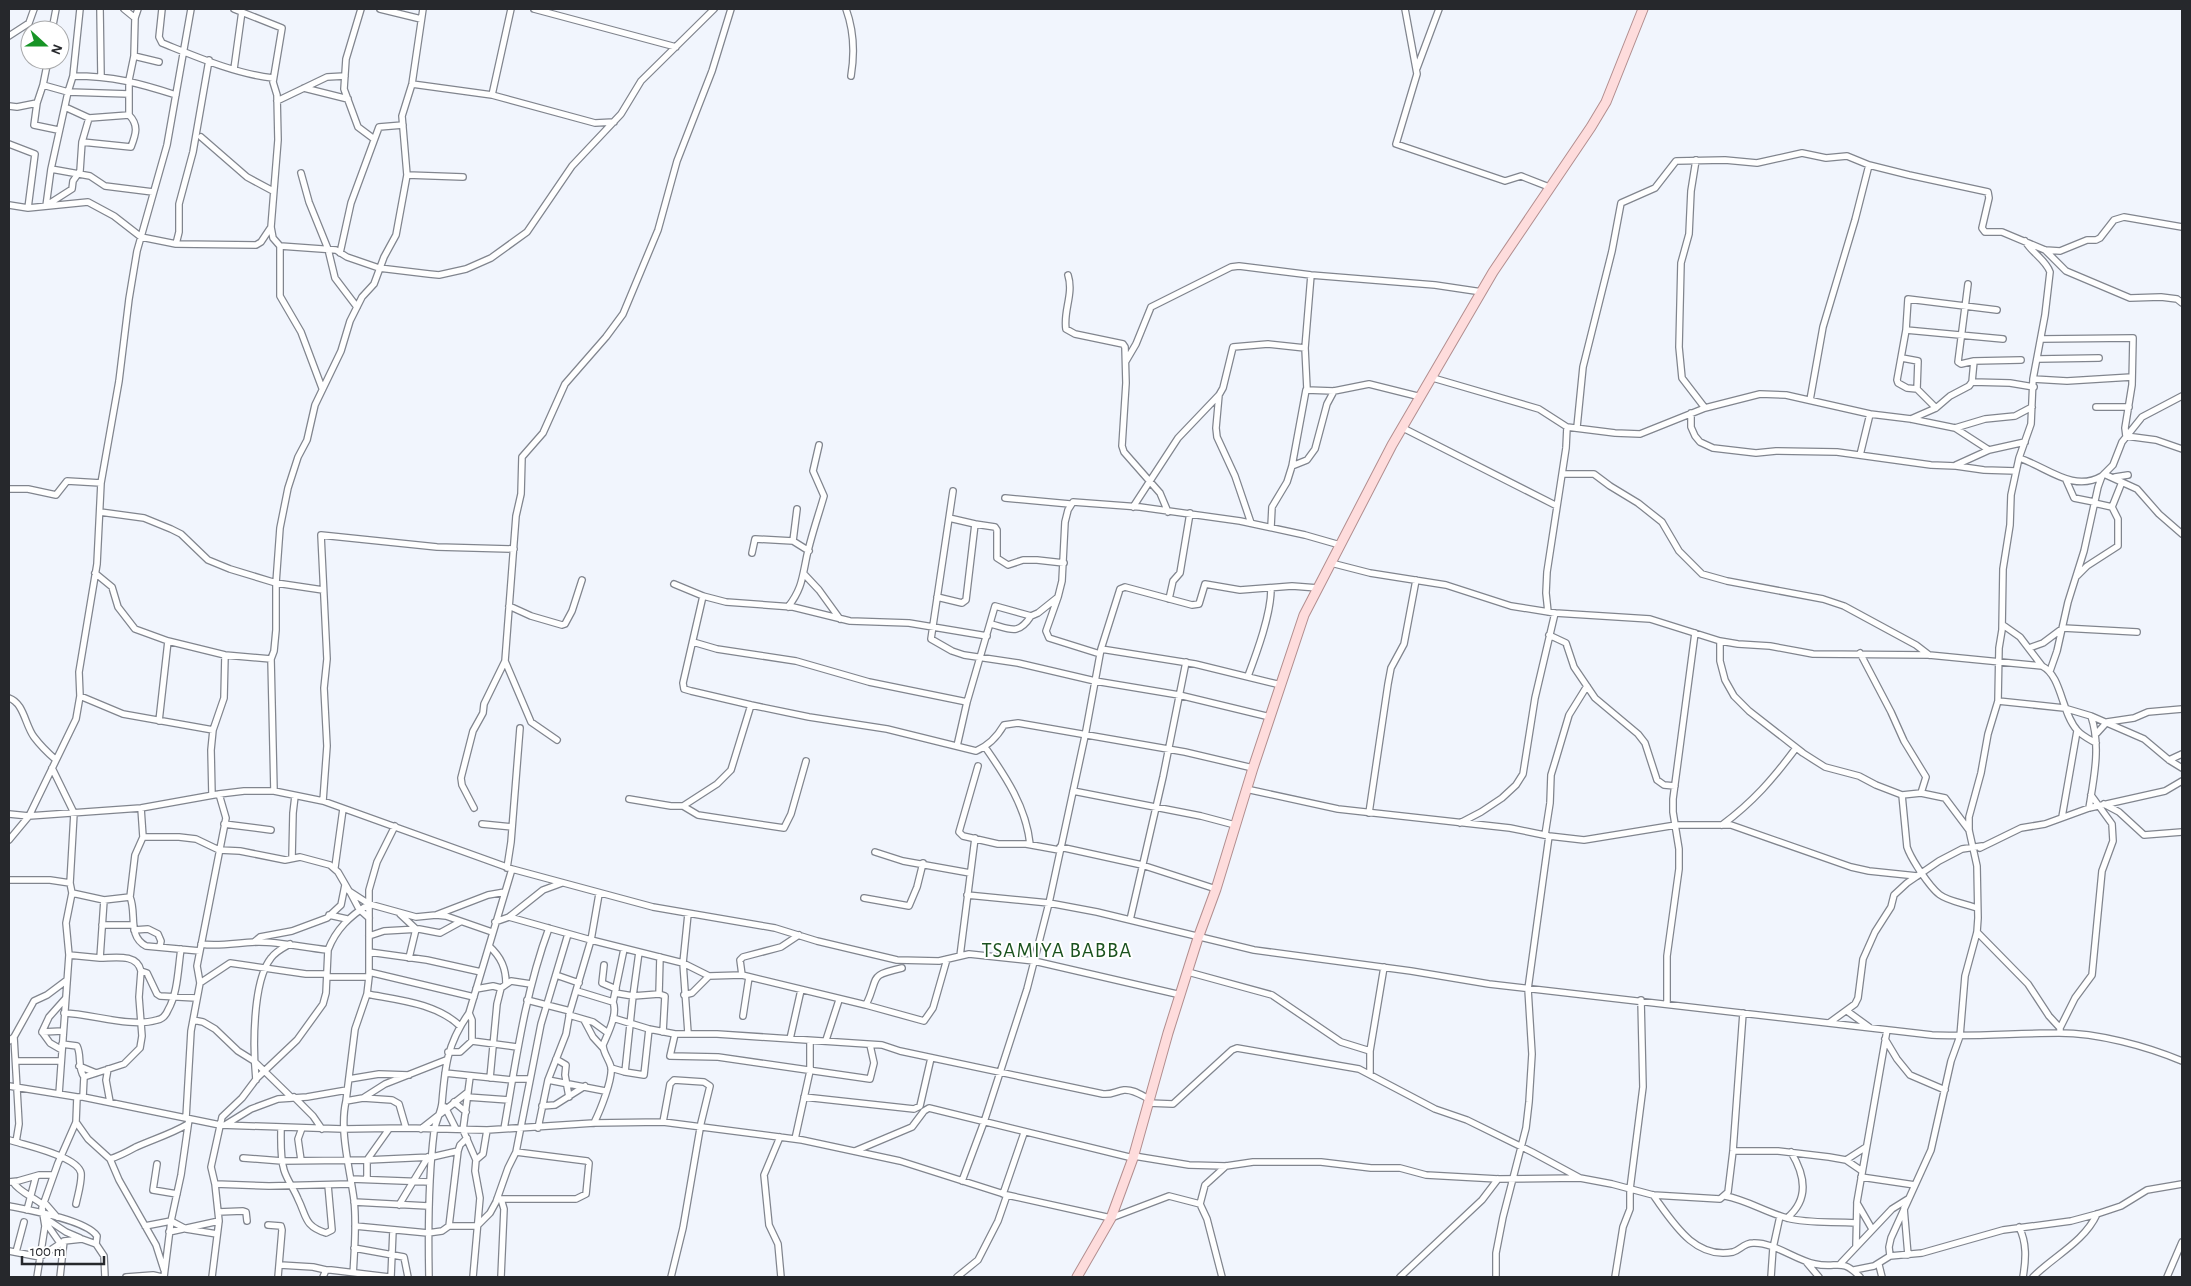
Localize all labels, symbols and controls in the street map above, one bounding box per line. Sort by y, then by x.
north arrow [20,20,70,70]
text: N [48,42,64,56]
district label: TSAMIYA BABBA [982,940,1133,961]
scale bar [22,1234,105,1266]
text: 100 m [30,1244,65,1259]

